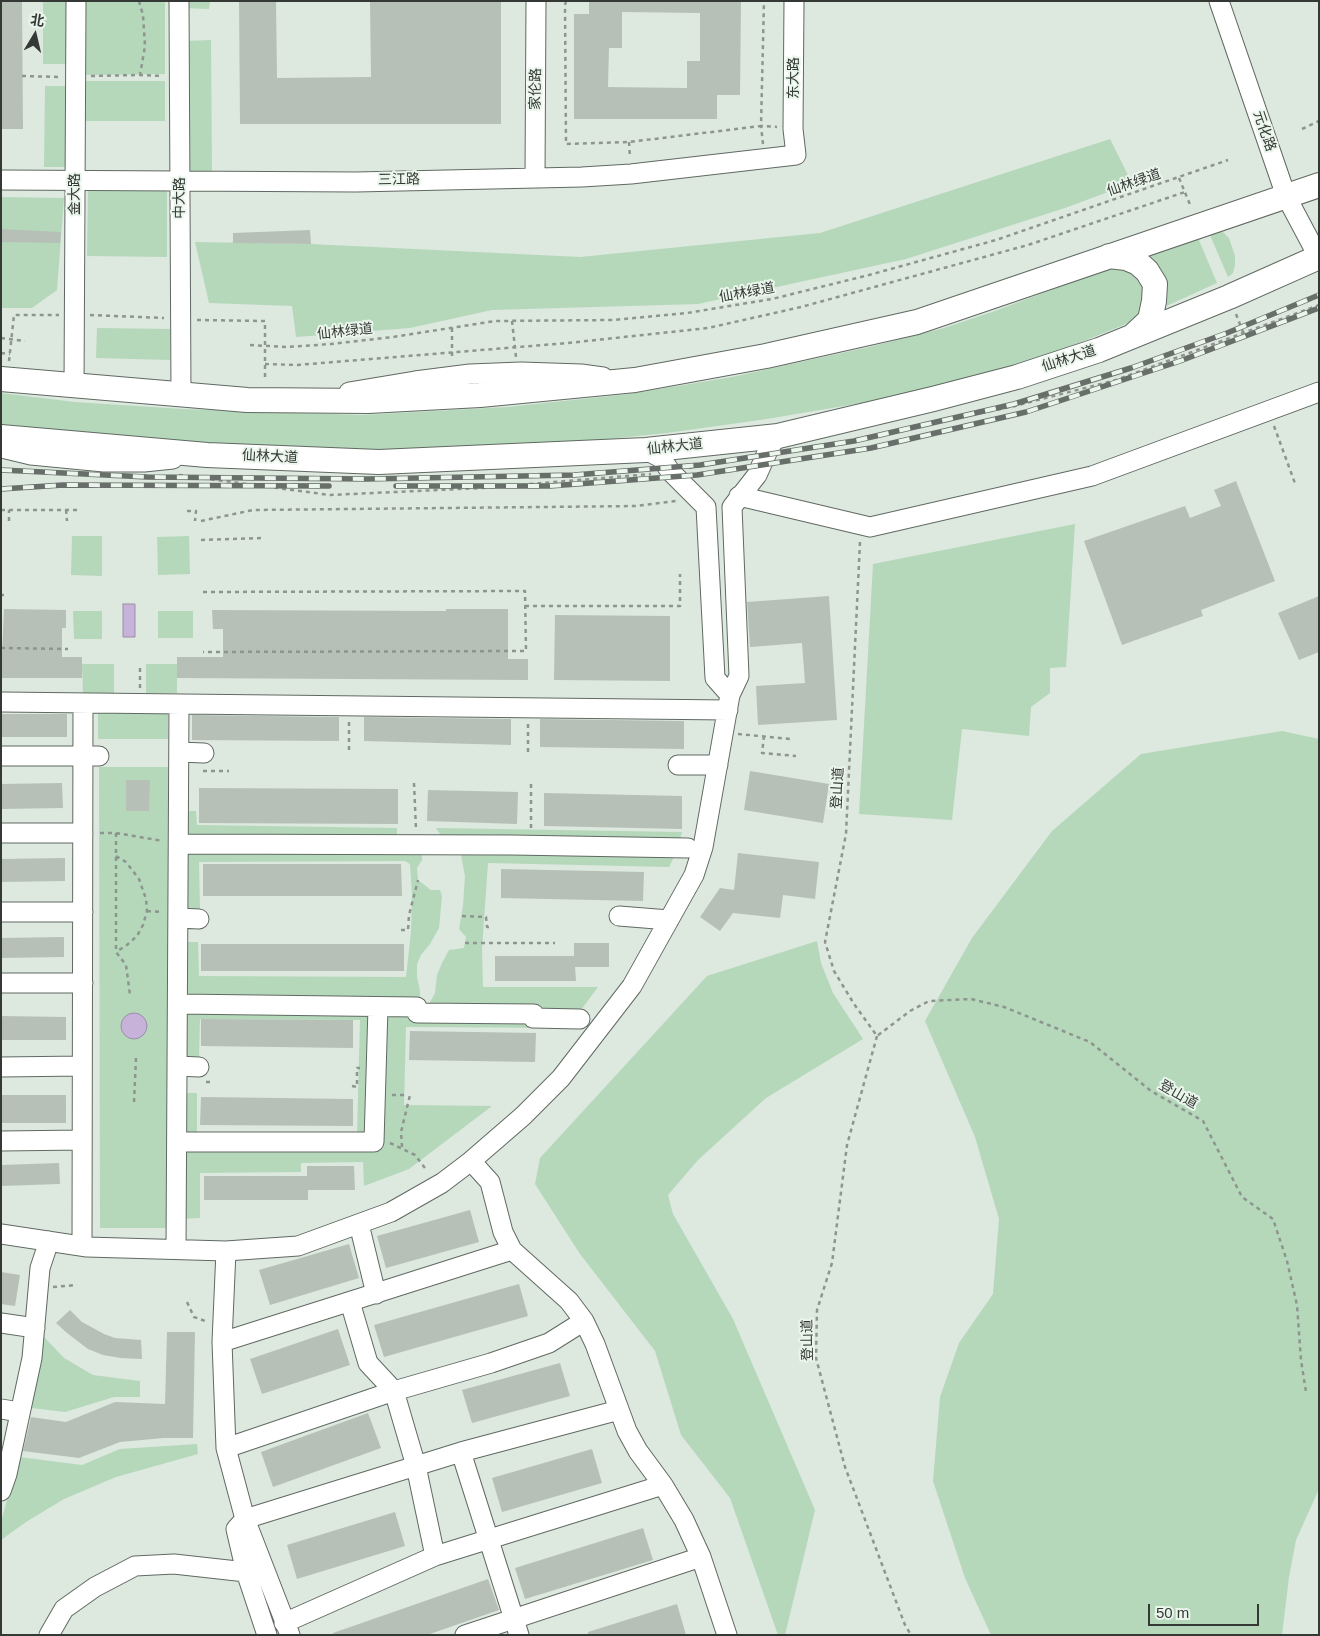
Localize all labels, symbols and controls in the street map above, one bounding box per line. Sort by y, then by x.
north arrow [10,10,60,60]
text: 北 [29,11,46,29]
street label: 东大路 [786,57,802,99]
street label: 家伦路 [527,68,545,110]
street label: 元化路 [1249,108,1279,154]
street label: 仙林绿道 [1105,166,1163,200]
street label: 三江路 [378,171,420,189]
street label: 金大路 [67,173,83,215]
street label: 中大路 [172,177,188,219]
street label: 仙林绿道 [718,280,776,306]
street label: 仙林绿道 [316,321,374,343]
street label: 仙林大道 [1040,342,1098,376]
street label: 仙林大道 [646,436,704,458]
street label: 仙林大道 [242,447,298,467]
street label: 登山道 [829,767,847,809]
street label: 登山道 [1156,1077,1200,1113]
street label: 登山道 [799,1319,817,1361]
scale bar [1150,1594,1261,1626]
text: 50 m [1156,1604,1189,1621]

